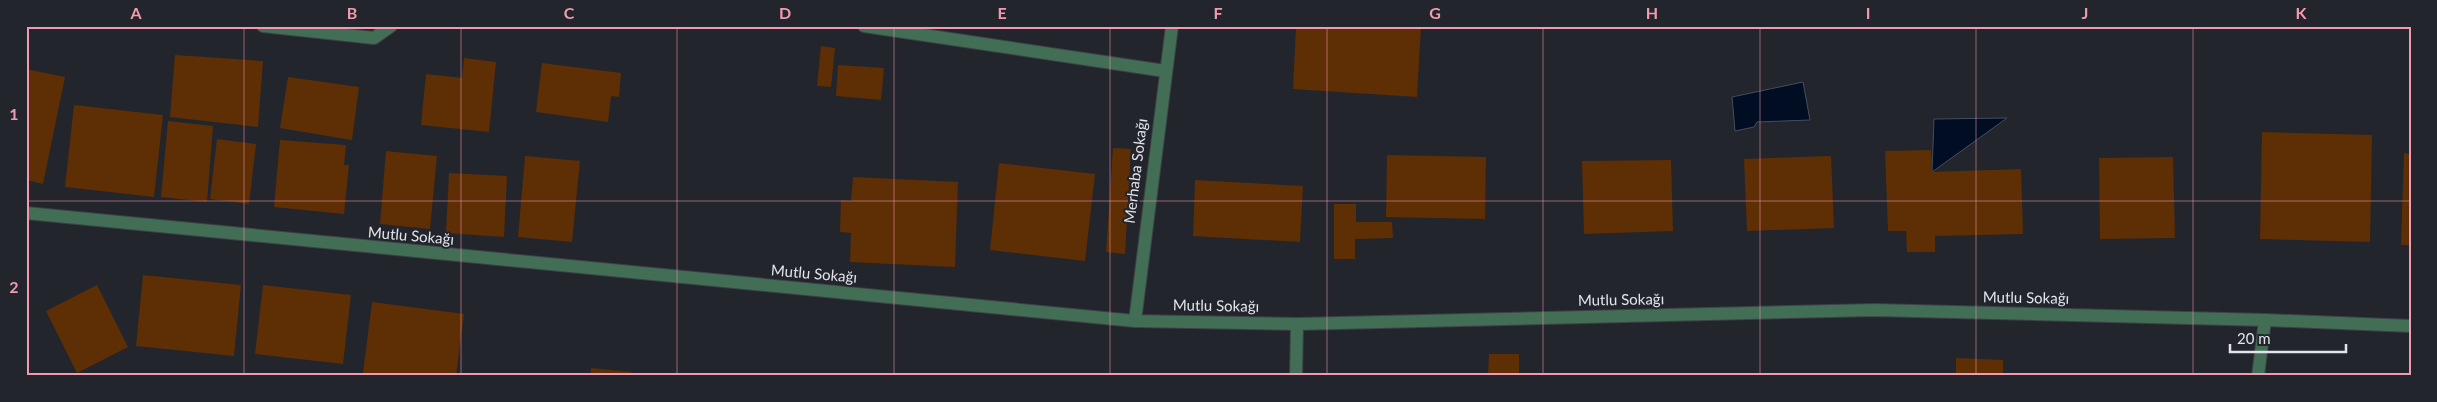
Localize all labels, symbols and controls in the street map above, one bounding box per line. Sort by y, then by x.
text: A [129,3,142,22]
text: B [347,3,357,22]
text: C [564,3,575,22]
text: D [779,3,791,22]
text: E [997,3,1007,22]
text: F [1213,3,1223,22]
text: G [1429,3,1441,22]
text: H [1646,3,1658,22]
text: I [1866,3,1870,22]
text: J [2082,3,2088,22]
text: K [2296,3,2308,22]
text: 1 [9,104,19,123]
street label: Merhaba Sokağı [1120,117,1150,224]
street label: Mutlu Sokağı [367,222,455,248]
street label: Mutlu Sokağı [770,260,858,286]
text: 2 [9,277,19,296]
street label: Mutlu Sokağı [1983,287,2069,307]
street label: Mutlu Sokağı [1578,289,1664,309]
street label: Mutlu Sokağı [1173,295,1259,315]
scale bar [2230,322,2346,354]
text: 20 m [2237,329,2271,347]

